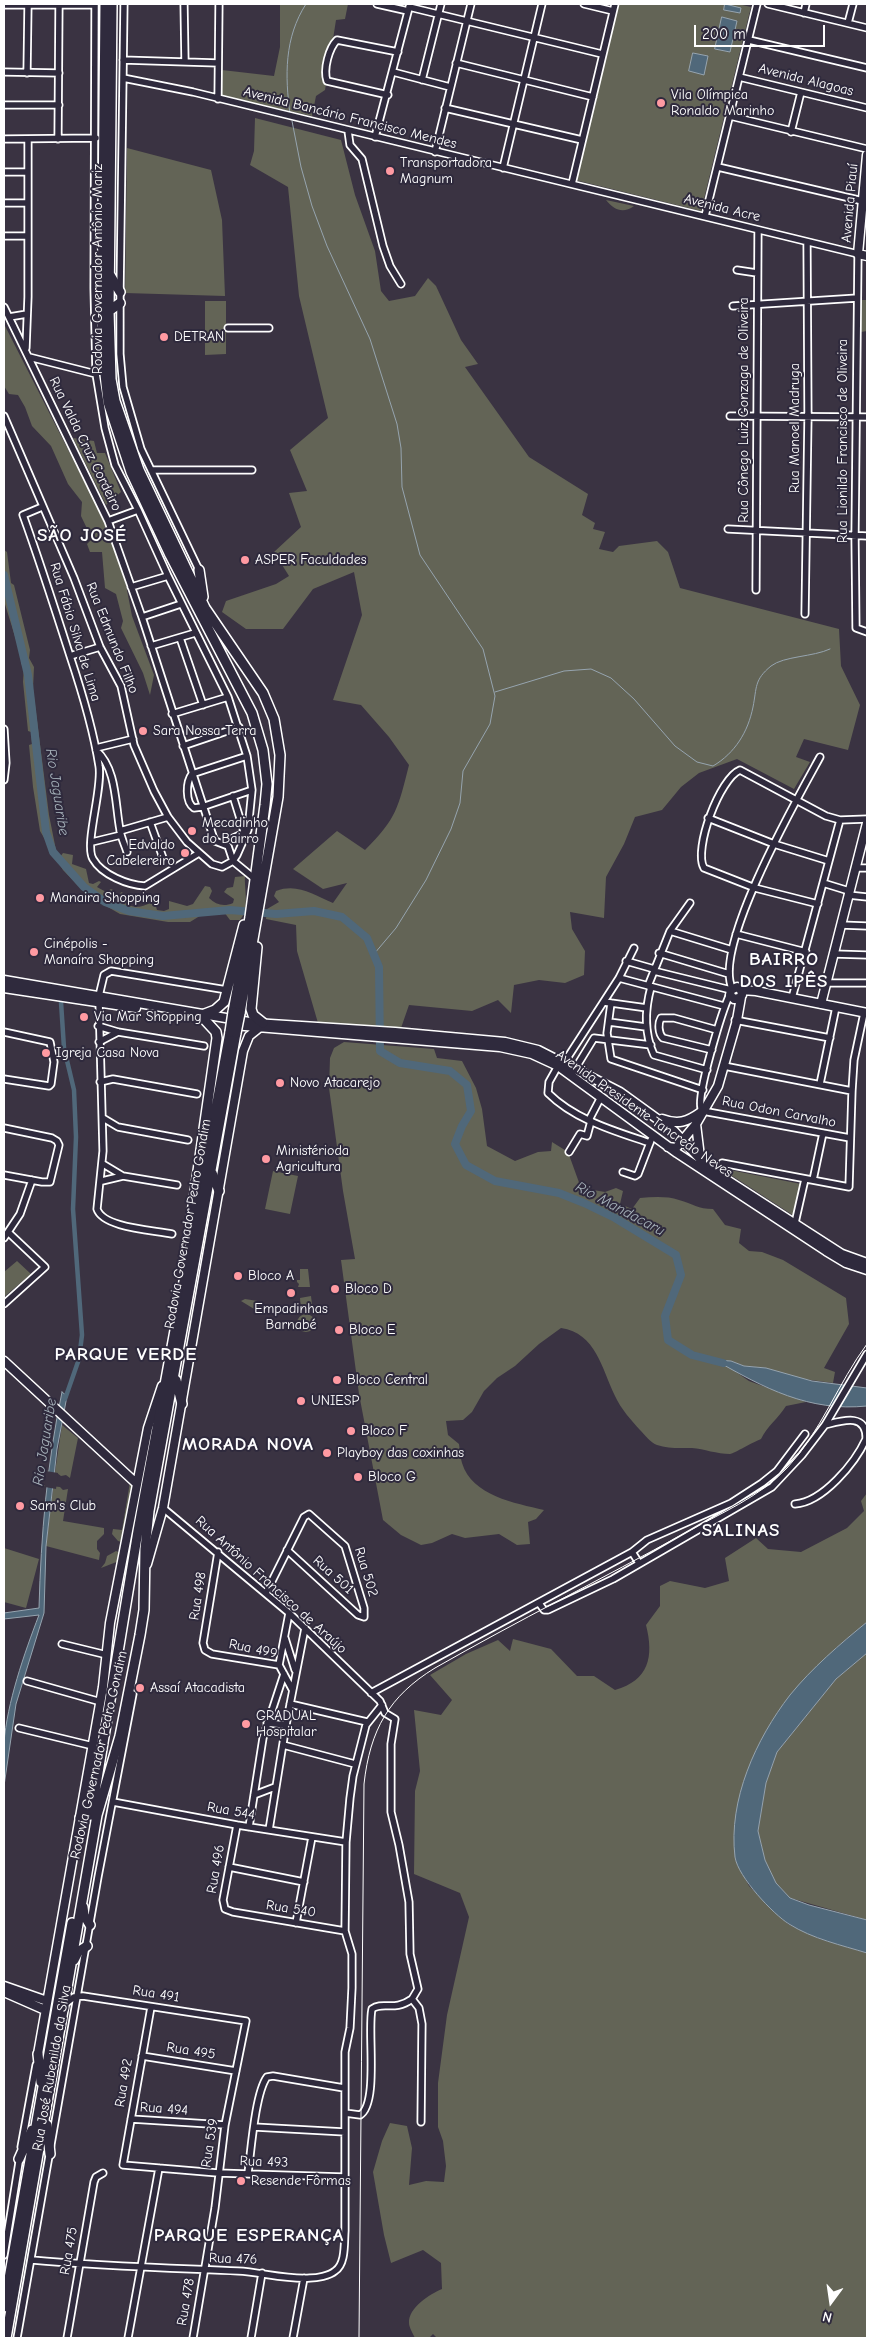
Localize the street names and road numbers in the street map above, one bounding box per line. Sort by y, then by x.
street label: Avenida Alagoas [757,60,855,100]
street label: Avenida Bancário Francisco Mendes [242,83,458,153]
street label: Avenida Piauí [838,163,862,243]
street label: Rodovia Governador Antônio Mariz [90,164,106,374]
street label: Avenida Acre [682,190,762,226]
street label: Rua Cônego Luiz Gonzaga de Oliveira [736,297,752,523]
street label: Rua Lionildo Francisco de Oliveira [835,339,851,543]
street label: Rua Manoel Madruga [787,363,803,493]
street label: Rua Valda Cruz Cordeiro [45,374,125,514]
street label: Rua Fábio Silva de Lima [46,561,104,703]
street label: Rua Edmundo Filho [82,580,142,696]
street label: Avenida Presidente Tancredo Neves [552,1046,736,1182]
street label: Rua Odon Carvalho [721,1093,837,1131]
street label: Rodovia Governador Pedro Gondim [161,1118,215,1330]
street label: Rua Antônio Francisco de Araújo [192,1513,350,1657]
street label: Rua 502 [351,1545,381,1599]
street label: Rua 501 [309,1552,357,1598]
street label: Rua 498 [186,1571,210,1621]
street label: Rua 499 [227,1636,279,1662]
street label: Rodovia Governador Pedro Gondim [67,1649,131,1861]
street label: Rua 544 [206,1799,256,1823]
street label: Rua 496 [203,1843,229,1895]
street label: Rua 540 [265,1897,317,1921]
street label: Rua 491 [131,1982,181,2006]
street label: Rua José Rubenildo da Silva [29,1984,75,2152]
street label: Rua 495 [165,2039,217,2063]
street label: Rua 492 [111,2057,137,2109]
street label: Rua 494 [139,2099,189,2119]
street label: Rua 539 [198,2117,222,2169]
street label: Rua 493 [239,2153,289,2171]
street label: Rua 475 [57,2226,81,2276]
street label: Rua 476 [209,2250,257,2268]
street label: Rua 478 [174,2277,198,2327]

